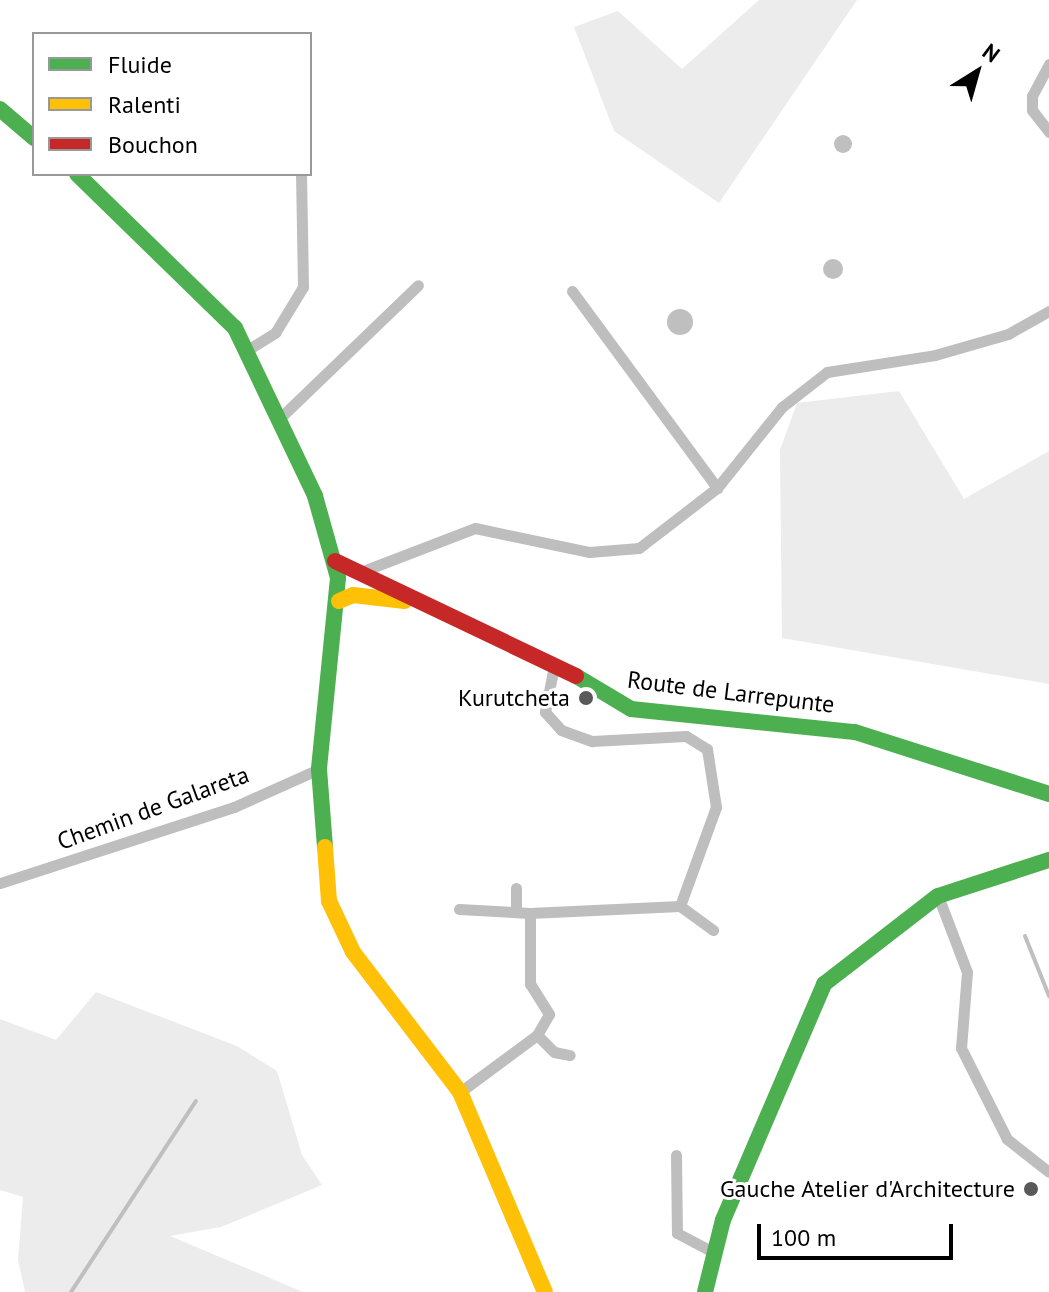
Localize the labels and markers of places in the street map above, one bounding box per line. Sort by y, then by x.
place label: Kurutcheta [458,684,570,712]
marker: Kurutcheta [577,689,595,707]
place label: Gauche Atelier d'Architecture [719,1175,1015,1203]
marker: Gauche Atelier d'Architecture [1022,1180,1040,1198]

